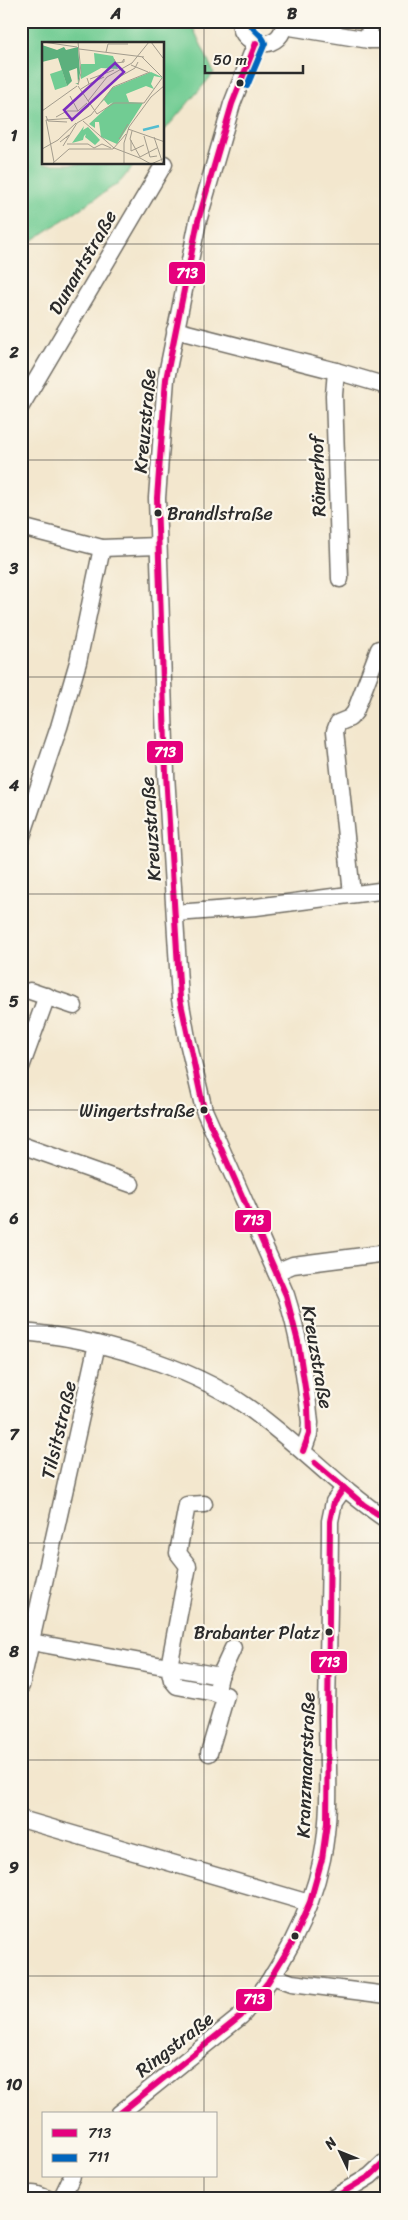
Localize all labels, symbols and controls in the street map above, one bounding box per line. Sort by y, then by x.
text: A [110,0,121,28]
text: B [287,0,298,28]
inset map [42,42,165,165]
scale bar [205,42,303,74]
text: 50 m [213,47,248,73]
unlabelled marker [235,78,245,88]
text: 1 [11,121,18,150]
street label: Dunantstraße [39,203,126,321]
line badge: 713 [168,261,206,285]
text: 713 [176,261,198,286]
text: 2 [8,338,19,367]
street label: Kreuzstraße [124,367,166,475]
street label: Römerhof [299,432,335,517]
place label: Brandlstraße [167,498,273,530]
marker: Brandlstraße [153,508,163,518]
text: 3 [9,554,19,583]
line badge: 713 [146,740,184,764]
text: 713 [154,740,176,765]
text: 4 [8,771,19,800]
street label: Kreuzstraße [130,775,171,882]
text: 5 [9,987,19,1016]
place label: Wingertstraße [79,1095,195,1127]
marker: Wingertstraße [199,1105,209,1115]
text: 6 [8,1204,19,1233]
text: 713 [242,1208,264,1233]
line badge: 713 [234,1209,272,1233]
street label: Kreuzstraße [292,1303,343,1412]
street label: Tilsitstraße [31,1377,86,1483]
text: 7 [9,1420,20,1449]
place label: Brabanter Platz [194,1617,320,1649]
marker: Brabanter Platz [324,1627,334,1637]
text: 8 [8,1637,19,1666]
line badge: 713 [310,1650,348,1674]
text: 713 [318,1650,340,1675]
street label: Kranzmaarstraße [286,1691,325,1839]
text: 9 [9,1853,19,1882]
unlabelled marker [290,1931,300,1941]
text: 713 [243,1987,265,2012]
line badge: 713 [235,1988,273,2012]
street label: Ringstraße [128,2003,221,2086]
text: 10 [6,2070,22,2099]
legend [42,2112,218,2178]
text: 713 [88,2120,111,2146]
north arrow [316,2128,366,2178]
text: N [318,2131,344,2156]
text: 711 [88,2144,109,2170]

